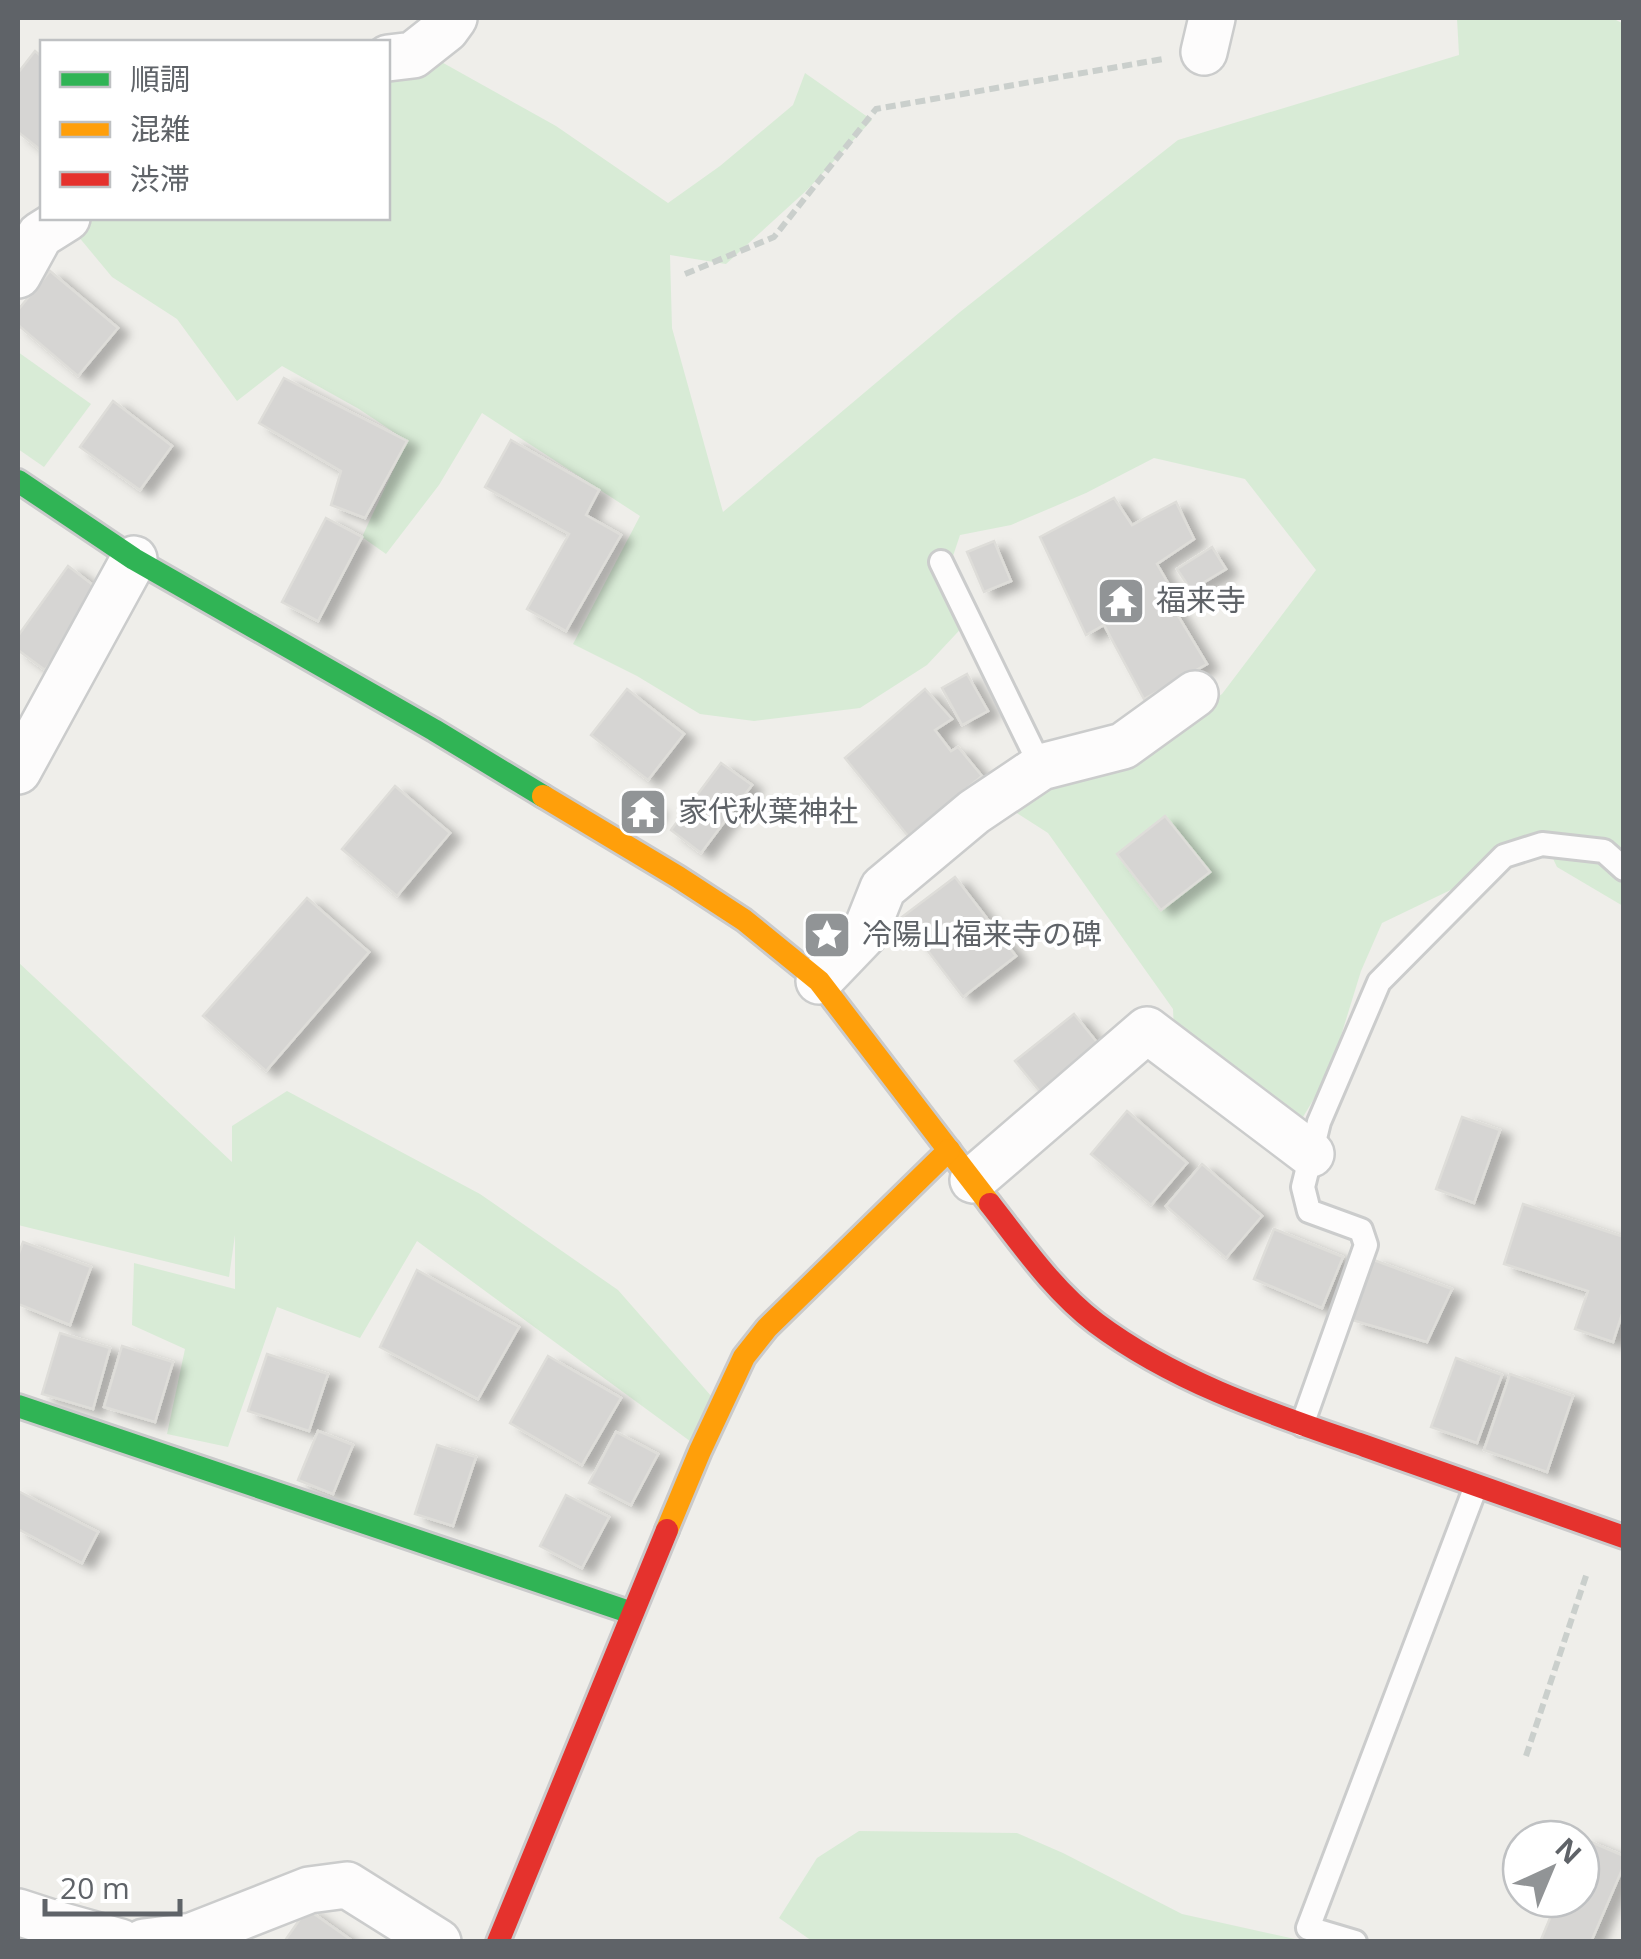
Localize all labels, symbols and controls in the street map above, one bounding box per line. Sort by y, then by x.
legend [40,40,390,220]
text: 順調 [130,58,190,99]
text: 混雑 [130,108,190,149]
text: 渋滞 [130,158,190,199]
temple icon: 福来寺 [1095,575,1147,627]
place label: 福来寺 [1156,579,1246,620]
temple icon: 家代秋葉神社 [617,786,669,838]
place label: 家代秋葉神社 [678,790,858,831]
place icon: 冷陽山福来寺の碑 [801,909,853,961]
place label: 冷陽山福来寺の碑 [862,913,1102,954]
north arrow [1501,1819,1601,1919]
text: N [1548,1829,1590,1872]
scale bar [45,1854,180,1916]
text: 20 m [60,1867,130,1908]

